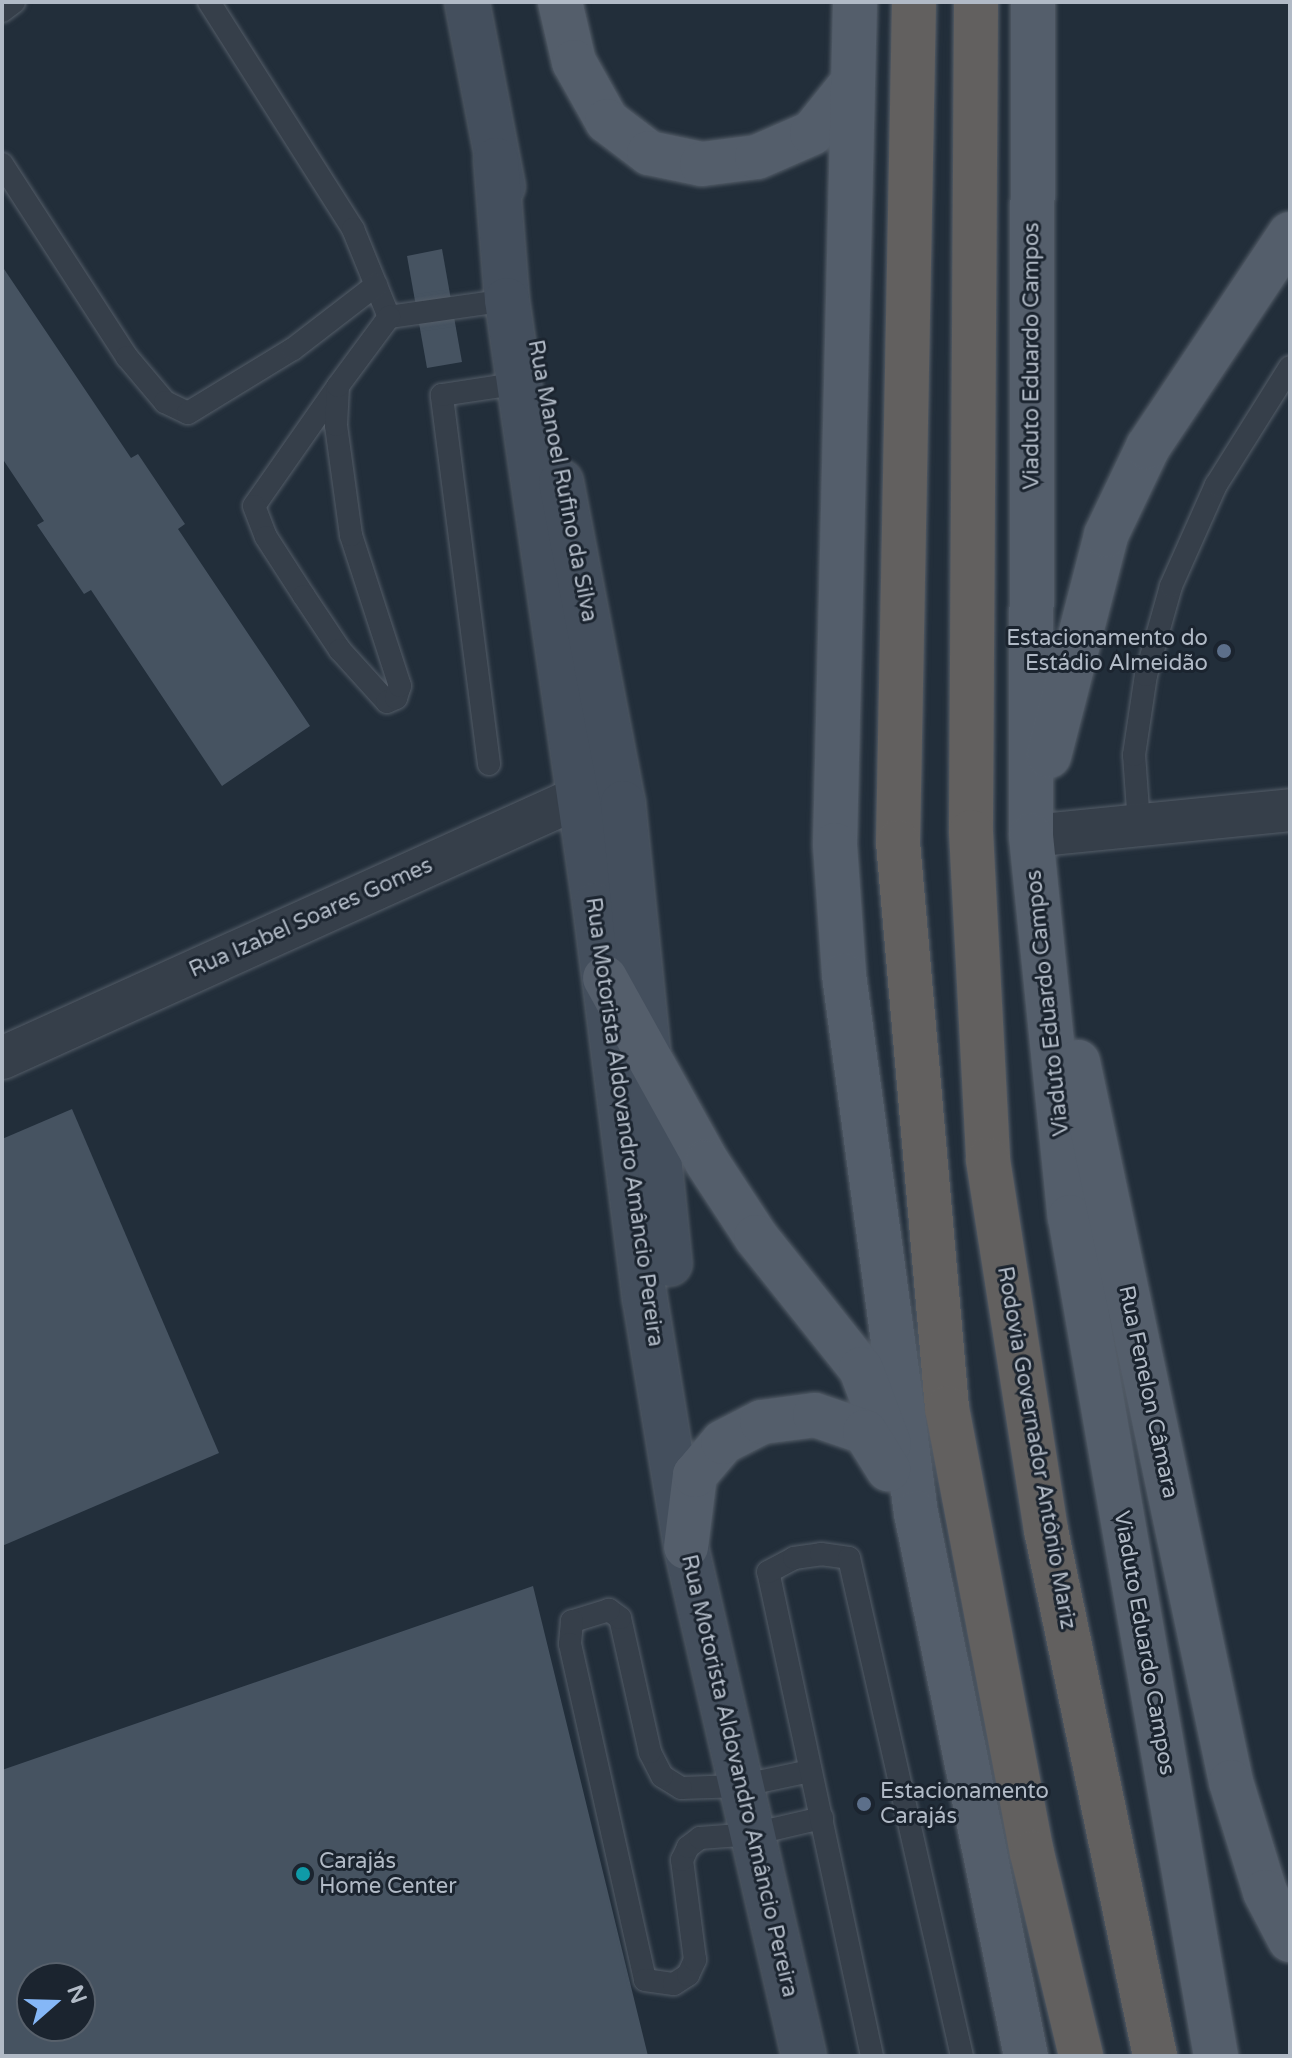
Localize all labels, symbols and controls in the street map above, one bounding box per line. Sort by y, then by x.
street label: Viaduto Eduardo Campos [1019,222,1045,490]
street label: Rua Manoel Rufino da Silva [522,338,602,624]
place label: Estacionamento do Estádio Almeidão [1006,625,1208,676]
marker: Estacionamento do Estádio Almeidão [1215,642,1233,660]
street label: Rua Izabel Soares Gomes [185,852,437,984]
street label: Viaduto Eduardo Campos [1021,869,1075,1137]
street label: Rua Motorista Aldovandro Amâncio Pereira [579,896,669,1348]
street label: Rodovia Governador Antônio Mariz [991,1264,1081,1632]
street label: Rua Fenelon Câmara [1113,1283,1183,1501]
street label: Viaduto Eduardo Campos [1108,1509,1180,1777]
street label: Rua Motorista Aldovandro Amâncio Pereira [675,1552,803,2000]
place label: Estacionamento Carajás [880,1778,1049,1830]
marker: Estacionamento Carajás [855,1795,873,1813]
place label: Carajás Home Center [319,1848,457,1900]
marker: Carajás Home Center [294,1865,312,1883]
north arrow [16,1962,96,2042]
text: N [61,1982,92,2007]

